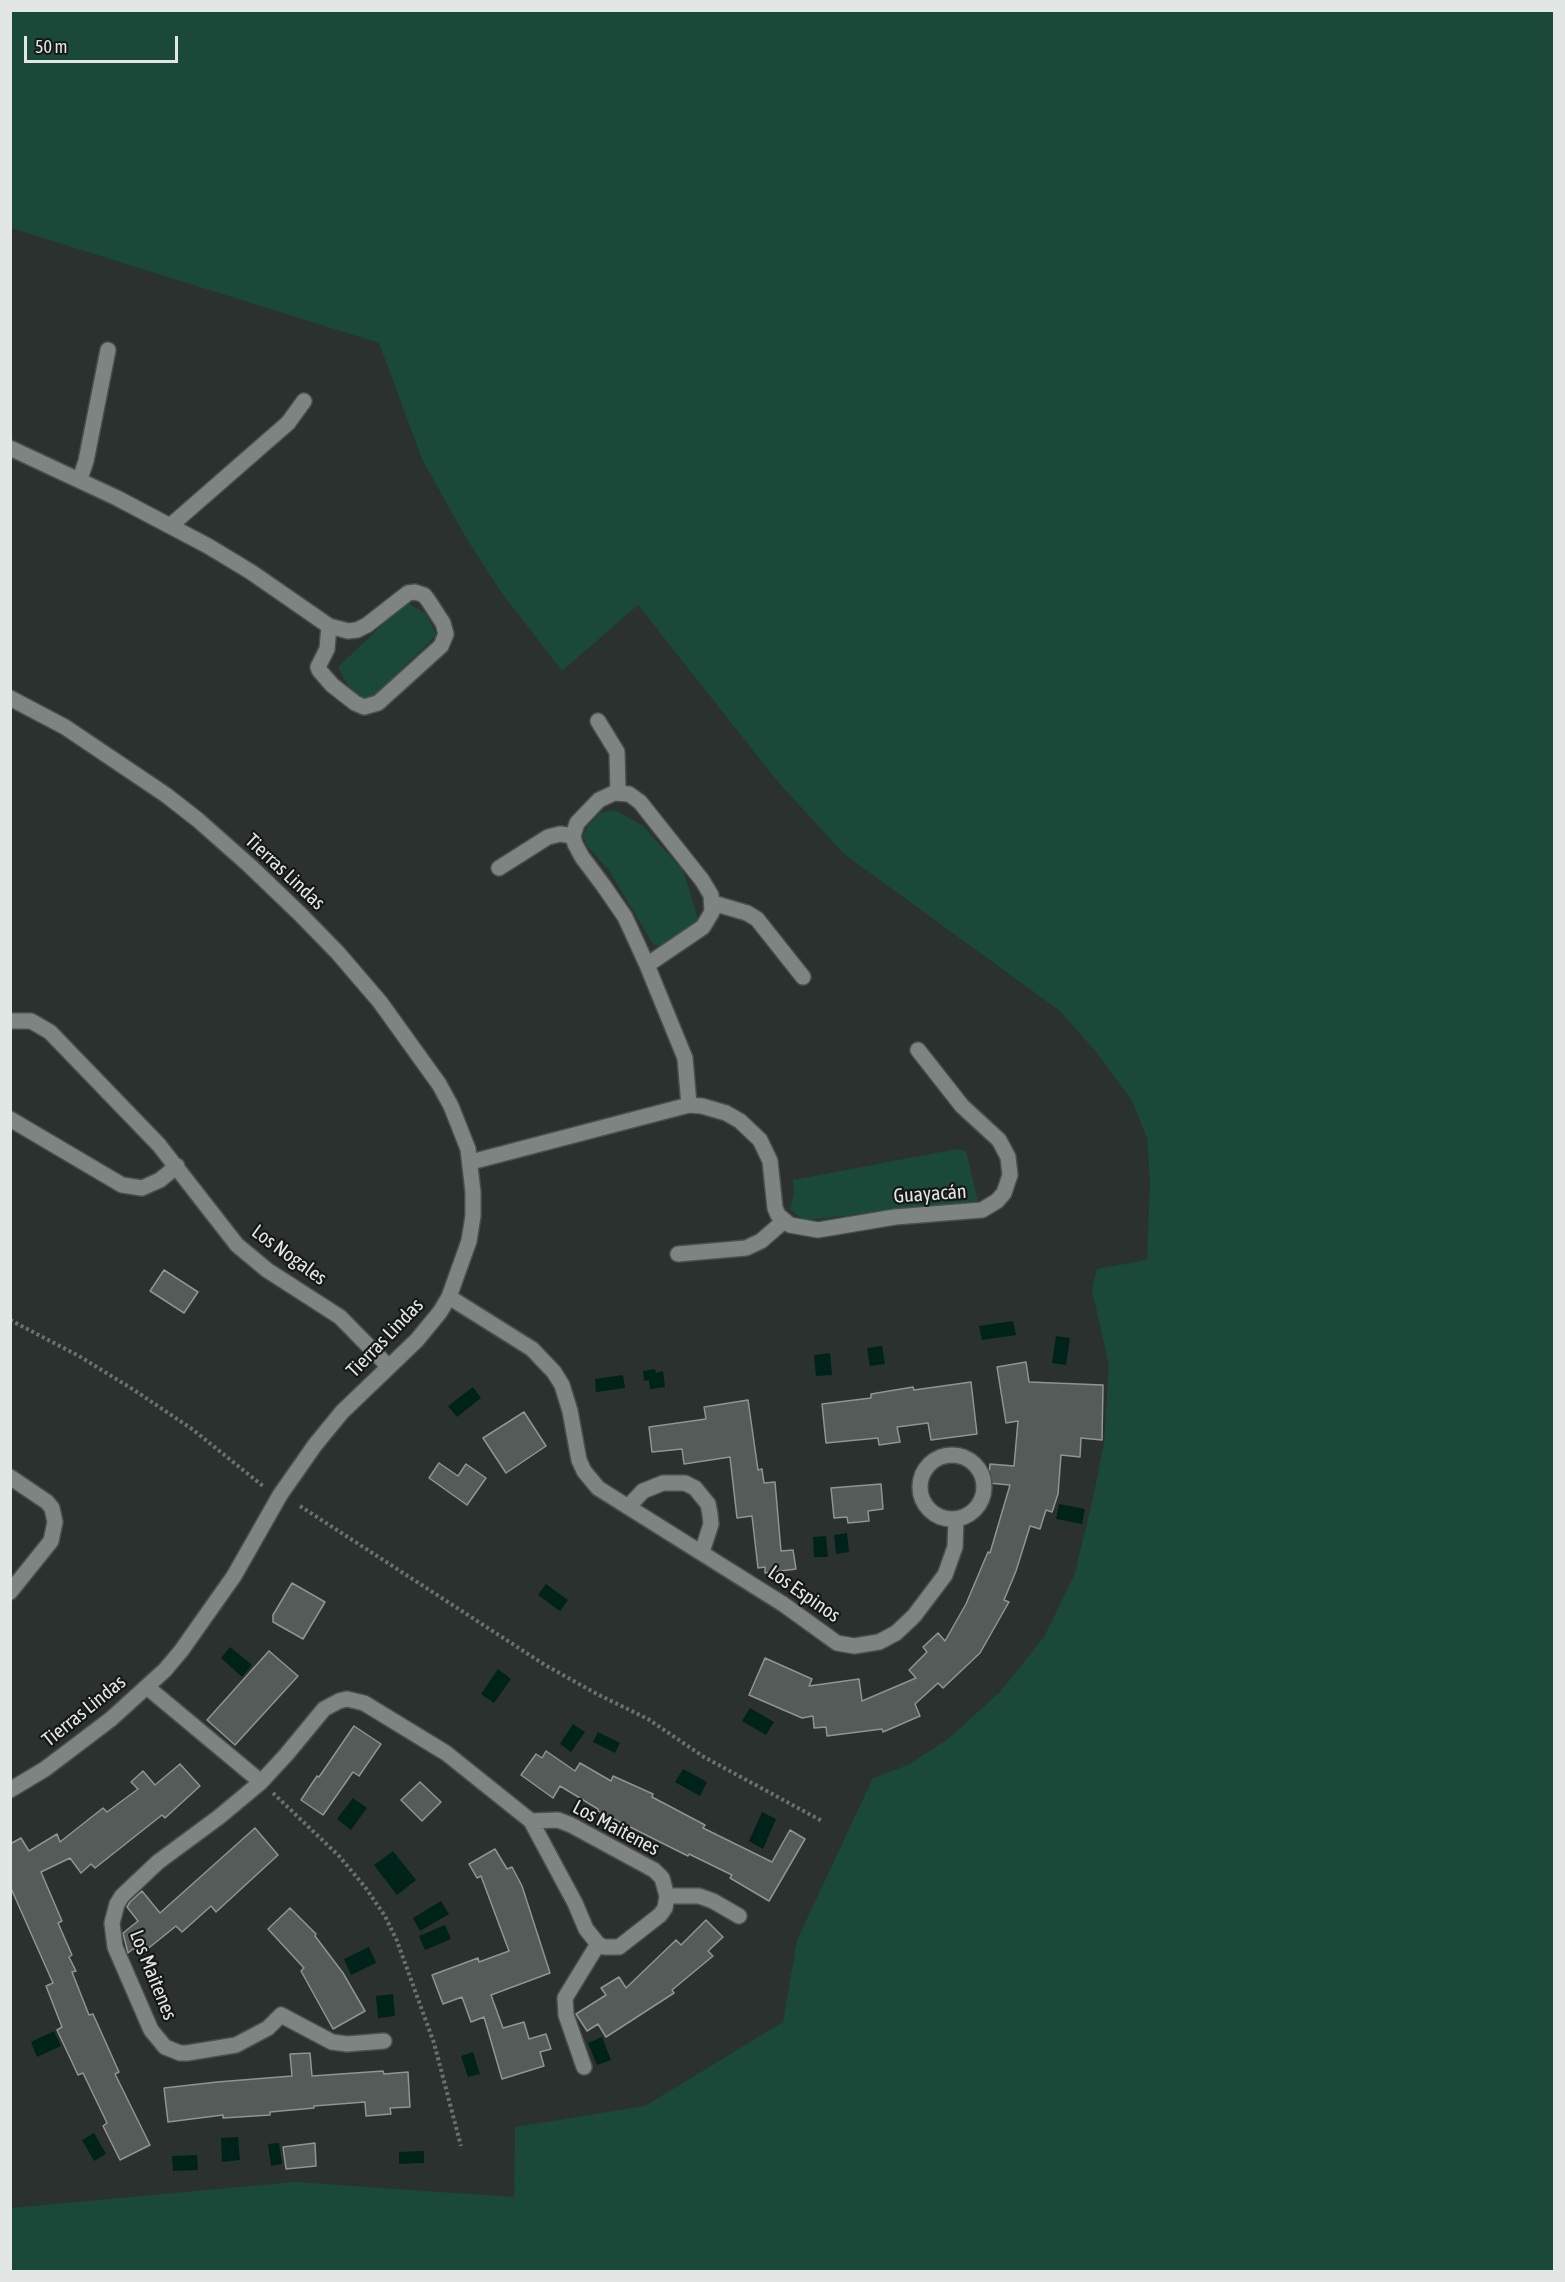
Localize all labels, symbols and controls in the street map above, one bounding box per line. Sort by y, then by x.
scale bar [27,24,182,62]
text: 50 m [35,36,67,57]
street label: Tierras Lindas [240,829,330,915]
street label: Guayacán [893,1179,967,1209]
street label: Los Nogales [247,1220,331,1290]
street label: Tierras Lindas [341,1294,429,1382]
street label: Los Espinos [763,1560,845,1628]
street label: Tierras Lindas [37,1670,131,1752]
street label: Los Maitenes [569,1795,663,1861]
street label: Los Maitenes [124,1927,182,2023]

